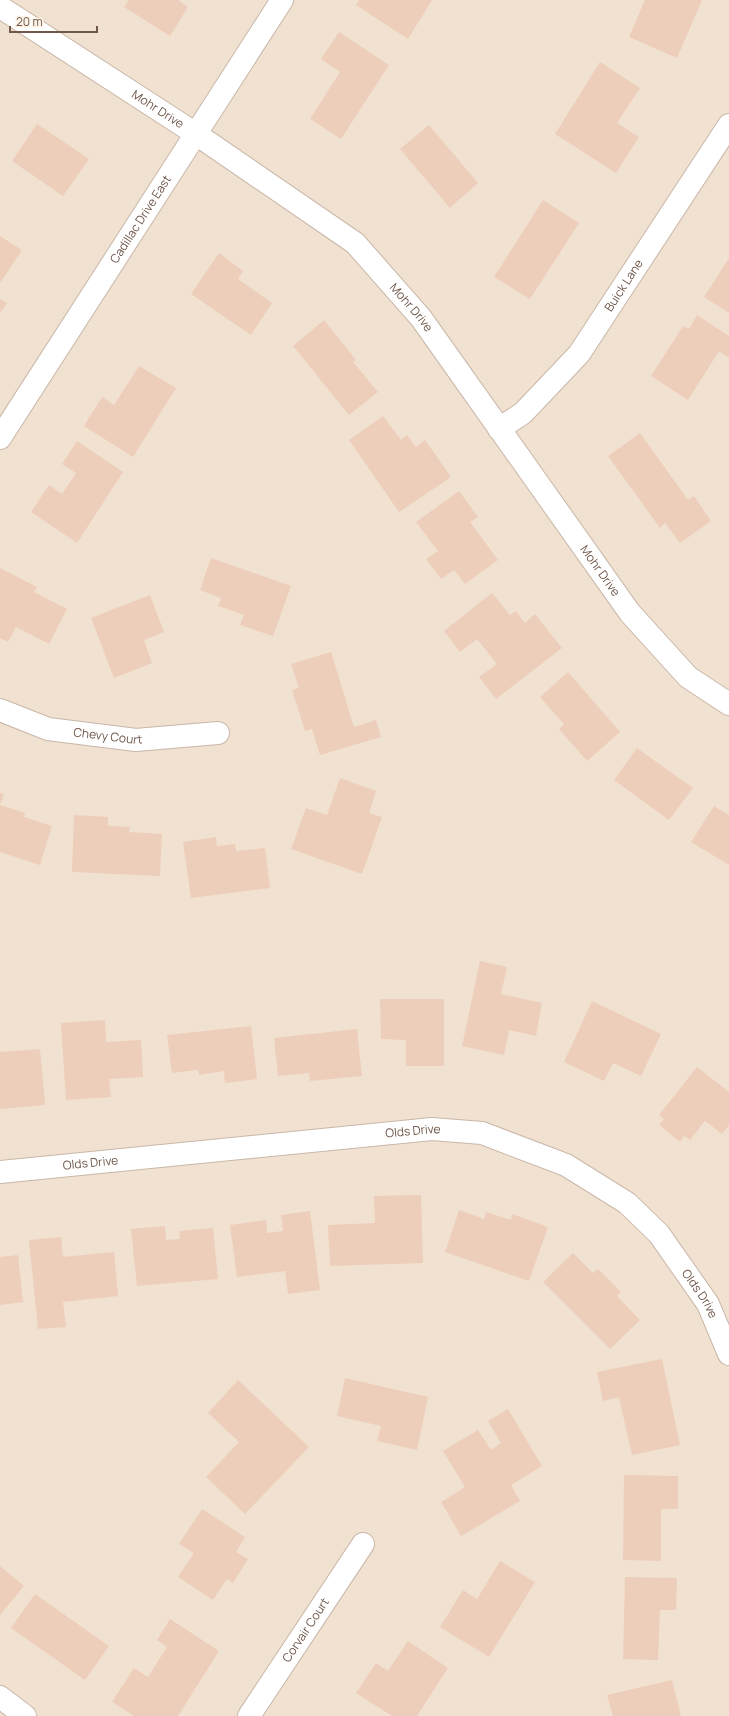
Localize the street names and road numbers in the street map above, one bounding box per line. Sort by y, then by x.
street label: Mohr Drive [129,86,187,132]
street label: Cadillac Drive East [106,172,175,266]
street label: Buick Lane [600,256,647,315]
street label: Mohr Drive [386,279,437,335]
street label: Mohr Drive [576,541,625,600]
street label: Chevy Court [73,723,143,748]
street label: Olds Drive [384,1120,441,1142]
street label: Olds Drive [62,1151,119,1174]
street label: Olds Drive [678,1265,722,1321]
street label: Corvair Court [278,1594,333,1665]

